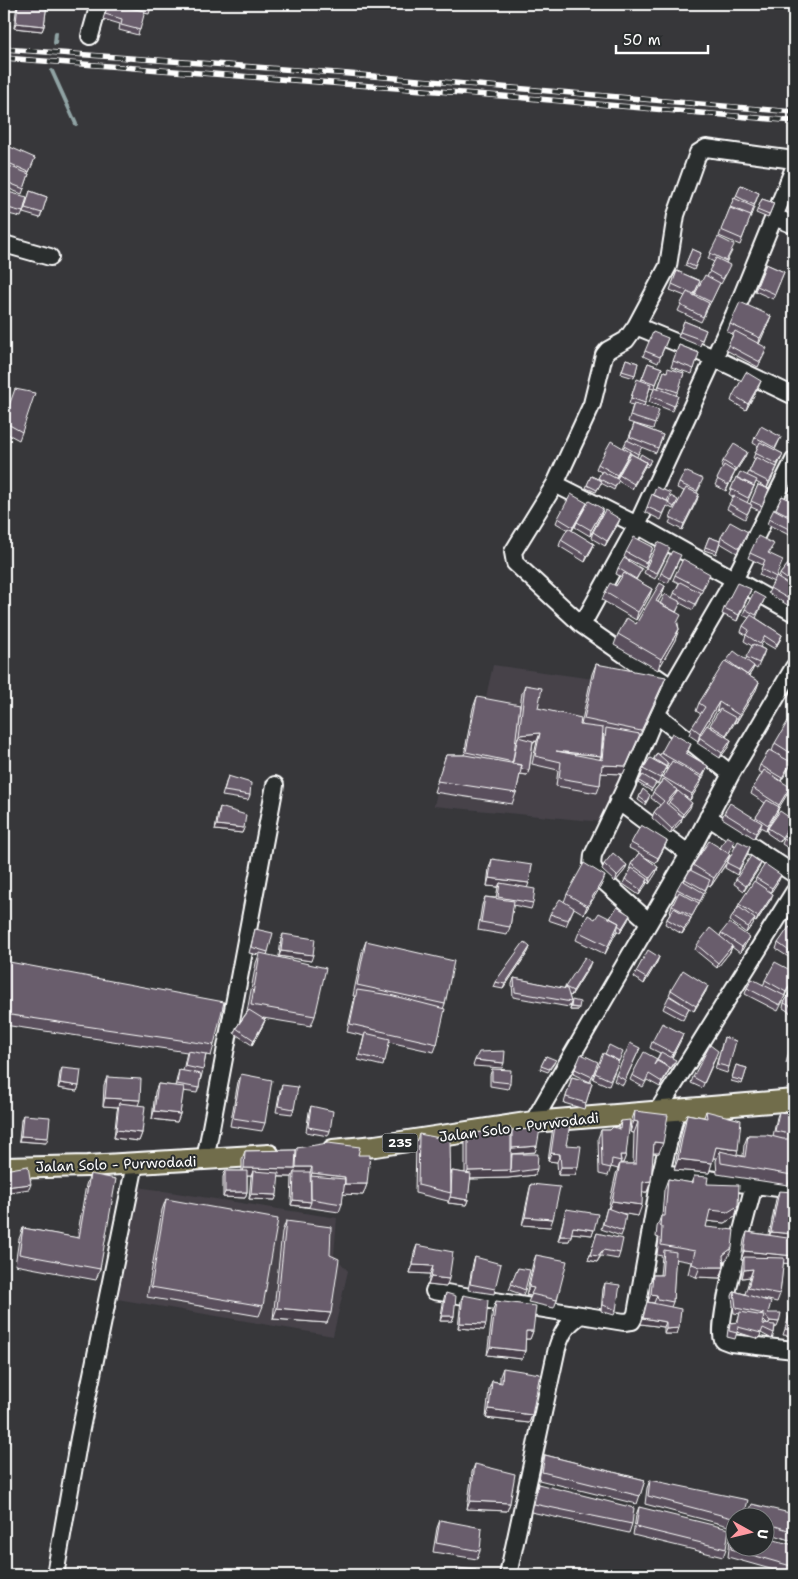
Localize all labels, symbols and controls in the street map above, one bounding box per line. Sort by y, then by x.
scale bar [616,22,708,54]
text: 50 m [623,30,661,50]
street label: Jalan Solo - Purwodadi [438,1108,600,1146]
road number: 235 [382,1134,418,1152]
street label: Jalan Solo - Purwodadi [35,1152,197,1176]
north arrow [726,1506,776,1556]
text: U [753,1528,772,1540]

